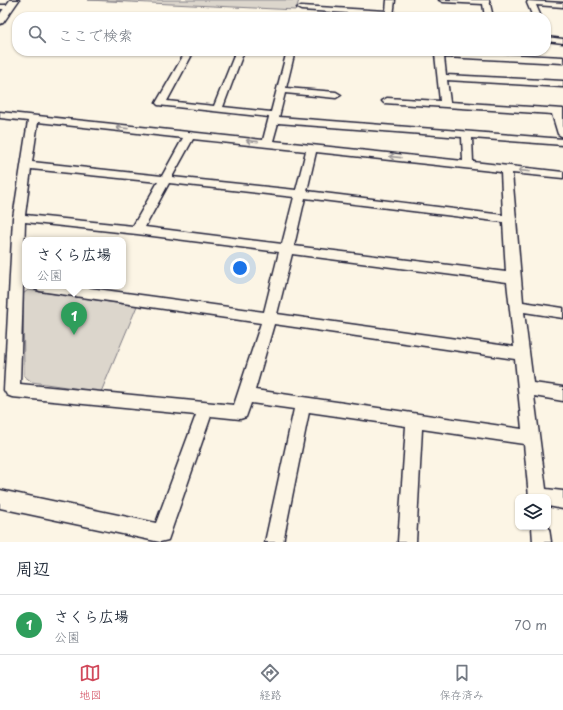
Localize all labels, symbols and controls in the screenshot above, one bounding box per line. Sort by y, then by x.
search box [12,12,551,56]
icon: search [26,23,48,45]
text: ここで検索 [58,23,133,46]
one-way arrow [116,124,129,132]
one-way arrow [246,137,259,145]
one-way arrow [389,153,402,161]
one-way arrow [518,167,531,174]
popup [22,237,126,289]
text: さくら広場 [36,242,112,265]
your location [230,258,250,278]
text: 公園 [36,265,63,284]
pin: 1 [61,302,87,335]
map controls [515,494,551,530]
button: layers [515,494,551,530]
text: 周辺 [16,555,50,581]
text: さくら広場 [54,604,129,627]
text: 1 [26,615,32,634]
text: 70 m [514,615,547,634]
text: 公園 [54,627,80,646]
tab: 地図 [79,662,101,703]
tab: 経路 [259,662,281,703]
tab: 保存済み [440,662,484,703]

